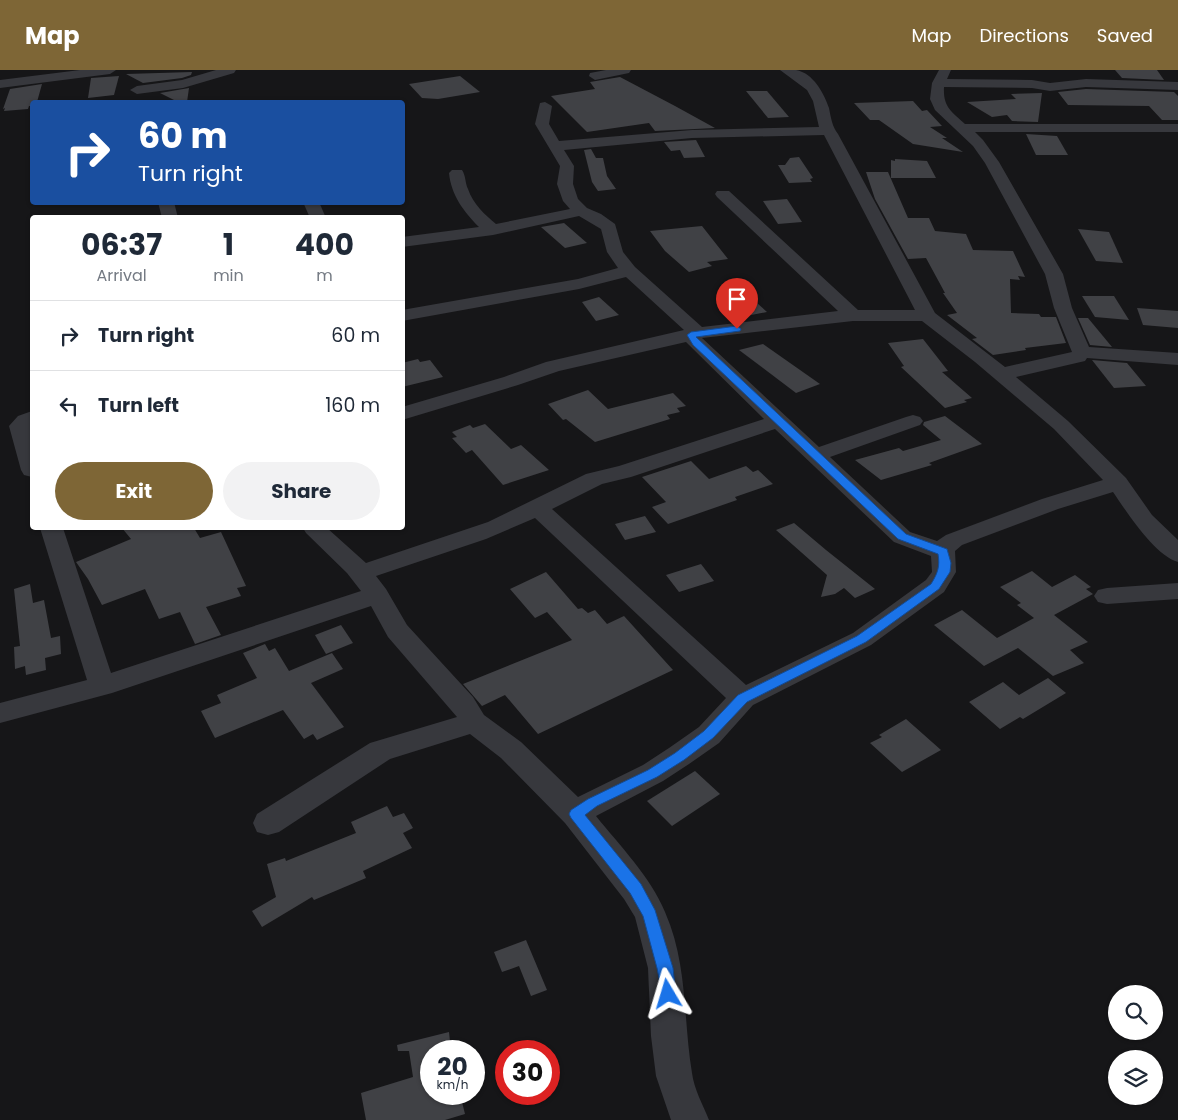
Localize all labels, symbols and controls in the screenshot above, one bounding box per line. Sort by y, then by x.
text: Map [25,19,80,52]
text: Map [912,23,951,48]
text: Directions [979,23,1069,48]
text: Saved [1097,23,1153,48]
text: 60 m [138,111,228,160]
icon: right [55,120,120,185]
text: Turn right [138,158,243,189]
text: 06:37 [81,223,162,266]
text: 1 [223,223,234,266]
text: 400 [295,223,354,266]
text: Arrival [96,264,147,287]
text: min [213,264,244,287]
text: m [316,264,333,287]
pin [716,278,758,329]
icon: arrive [723,285,751,313]
icon: right [55,322,83,350]
text: Turn right [98,322,194,349]
text: 60 m [331,322,380,349]
icon: left [55,392,83,420]
text: Turn left [98,392,179,419]
text: 160 m [325,392,380,419]
button: Exit [55,462,213,520]
button: Share [223,462,380,520]
position arrow [641,967,693,1019]
map controls [1108,985,1163,1105]
button: search [1108,985,1163,1040]
speed limit sign: 30 [495,1040,560,1105]
text: 20 [437,1049,468,1084]
button: layers [1108,1050,1163,1105]
text: km/h [437,1076,468,1093]

